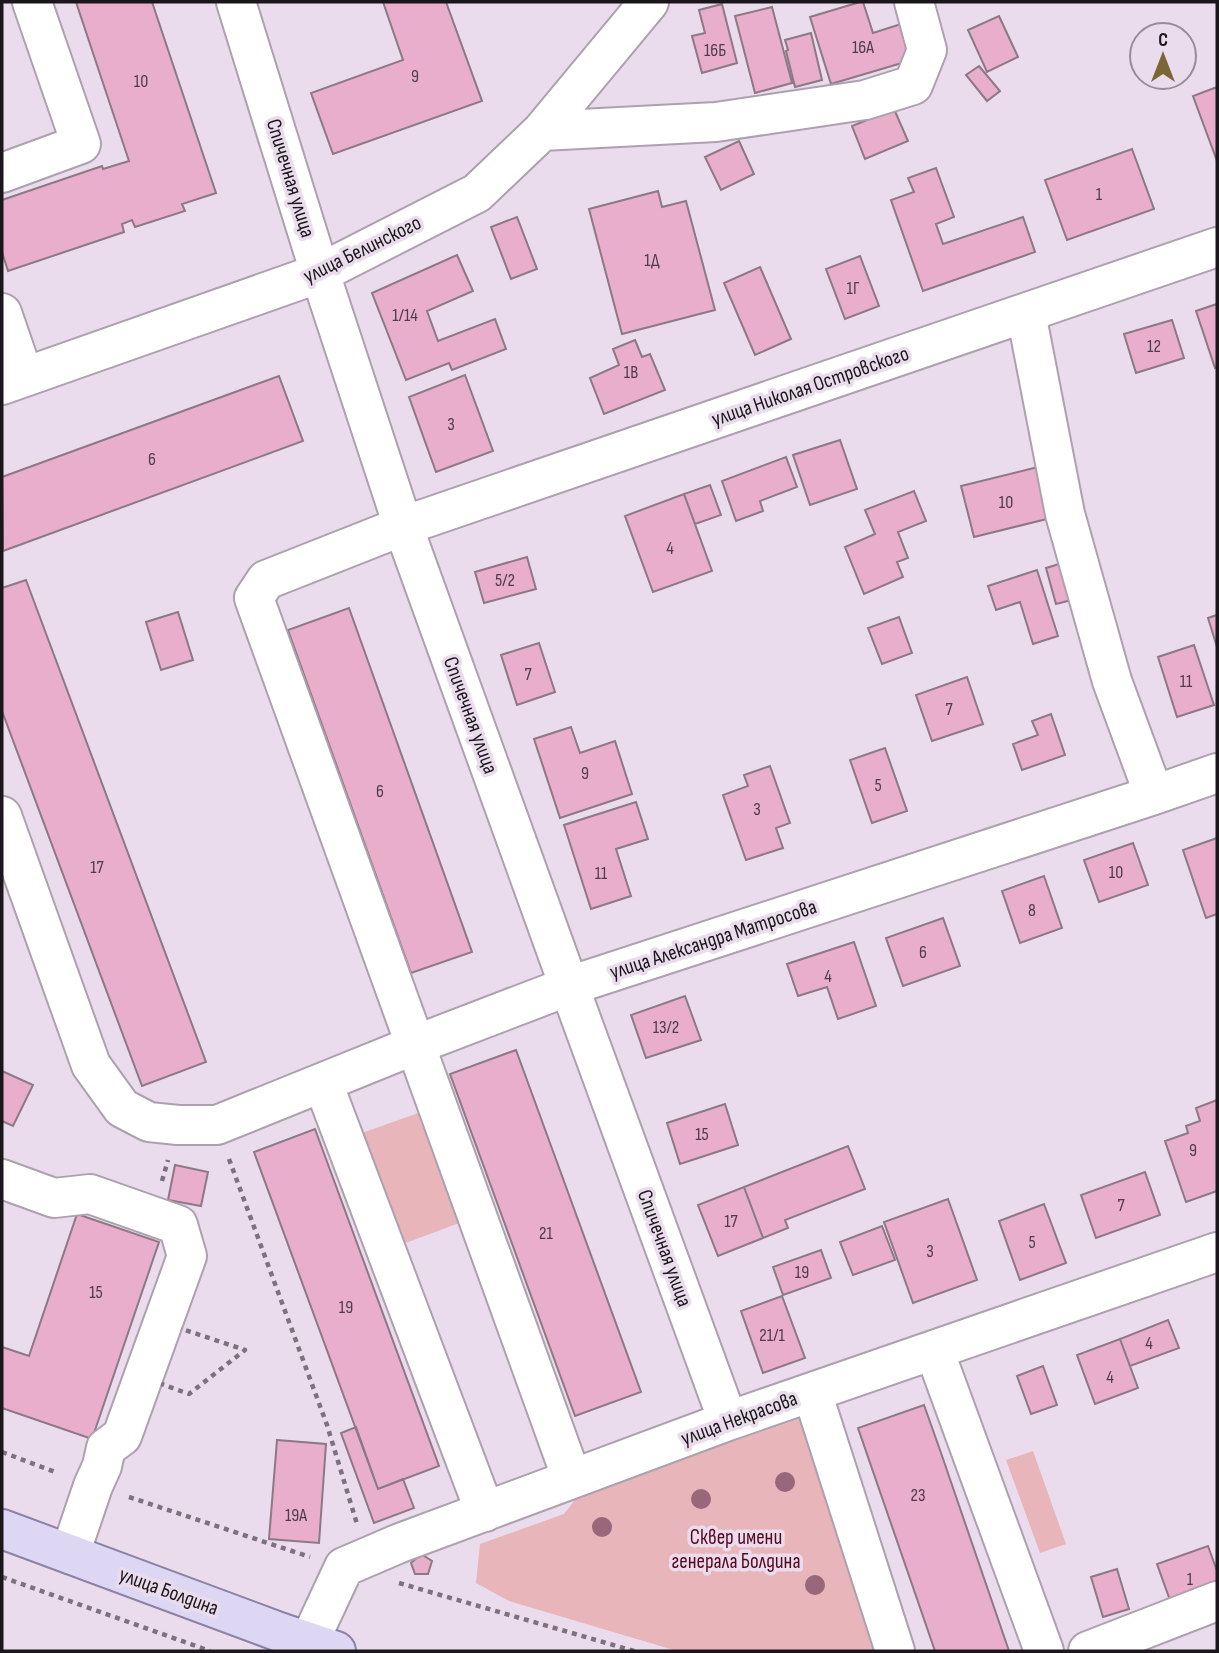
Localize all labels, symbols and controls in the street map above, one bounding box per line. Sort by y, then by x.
north arrow [1128,21,1198,91]
text: С [1158,29,1168,52]
house number: 16А [852,37,874,58]
house number: 16Б [704,40,726,61]
house number: 9 [411,66,419,87]
house number: 10 [134,71,148,92]
street label: Спичечная улица [261,116,320,240]
house number: 1 [1096,184,1103,205]
street label: улица Белинского [299,210,425,289]
house number: 1Д [644,250,660,271]
house number: 1Г [847,278,860,299]
house number: 1/14 [392,305,418,326]
house number: 12 [1147,336,1161,357]
street label: улица Николая Островского [708,341,912,432]
house number: 1В [624,362,638,383]
house number: 3 [447,414,455,435]
house number: 6 [148,449,156,470]
house number: 10 [999,492,1013,513]
house number: 4 [666,538,674,559]
house number: 5/2 [495,570,515,591]
street label: Спичечная улица [438,653,503,777]
house number: 7 [524,664,532,685]
house number: 11 [1180,671,1193,692]
house number: 7 [945,699,953,720]
house number: 9 [581,763,589,784]
house number: 5 [874,775,882,796]
house number: 6 [376,781,384,802]
house number: 3 [753,799,761,820]
house number: 17 [90,857,105,878]
house number: 10 [1109,862,1123,883]
house number: 11 [595,863,608,884]
street label: улица Александра Матросова [607,894,820,985]
house number: 8 [1028,900,1036,921]
house number: 6 [919,942,927,963]
house number: 4 [824,966,832,987]
house number: 13/2 [653,1017,679,1038]
house number: 15 [695,1124,709,1145]
house number: 9 [1189,1140,1197,1161]
street label: Спичечная улица [632,1186,697,1310]
house number: 7 [1117,1195,1125,1216]
house number: 17 [724,1211,739,1232]
house number: 21 [539,1223,554,1244]
house number: 5 [1028,1232,1036,1253]
house number: 3 [926,1241,934,1262]
house number: 19 [795,1262,809,1283]
house number: 15 [89,1282,103,1303]
house number: 19 [339,1297,353,1318]
house number: 21/1 [759,1325,786,1346]
house number: 4 [1145,1333,1153,1354]
house number: 4 [1106,1367,1114,1388]
street label: улица Некрасова [678,1386,801,1451]
house number: 23 [911,1485,926,1506]
house number: 19А [285,1505,307,1526]
park label: Сквер имени генерала Болдина [672,1525,800,1574]
street label: улица Болдина [116,1562,222,1621]
house number: 1 [1187,1569,1194,1590]

